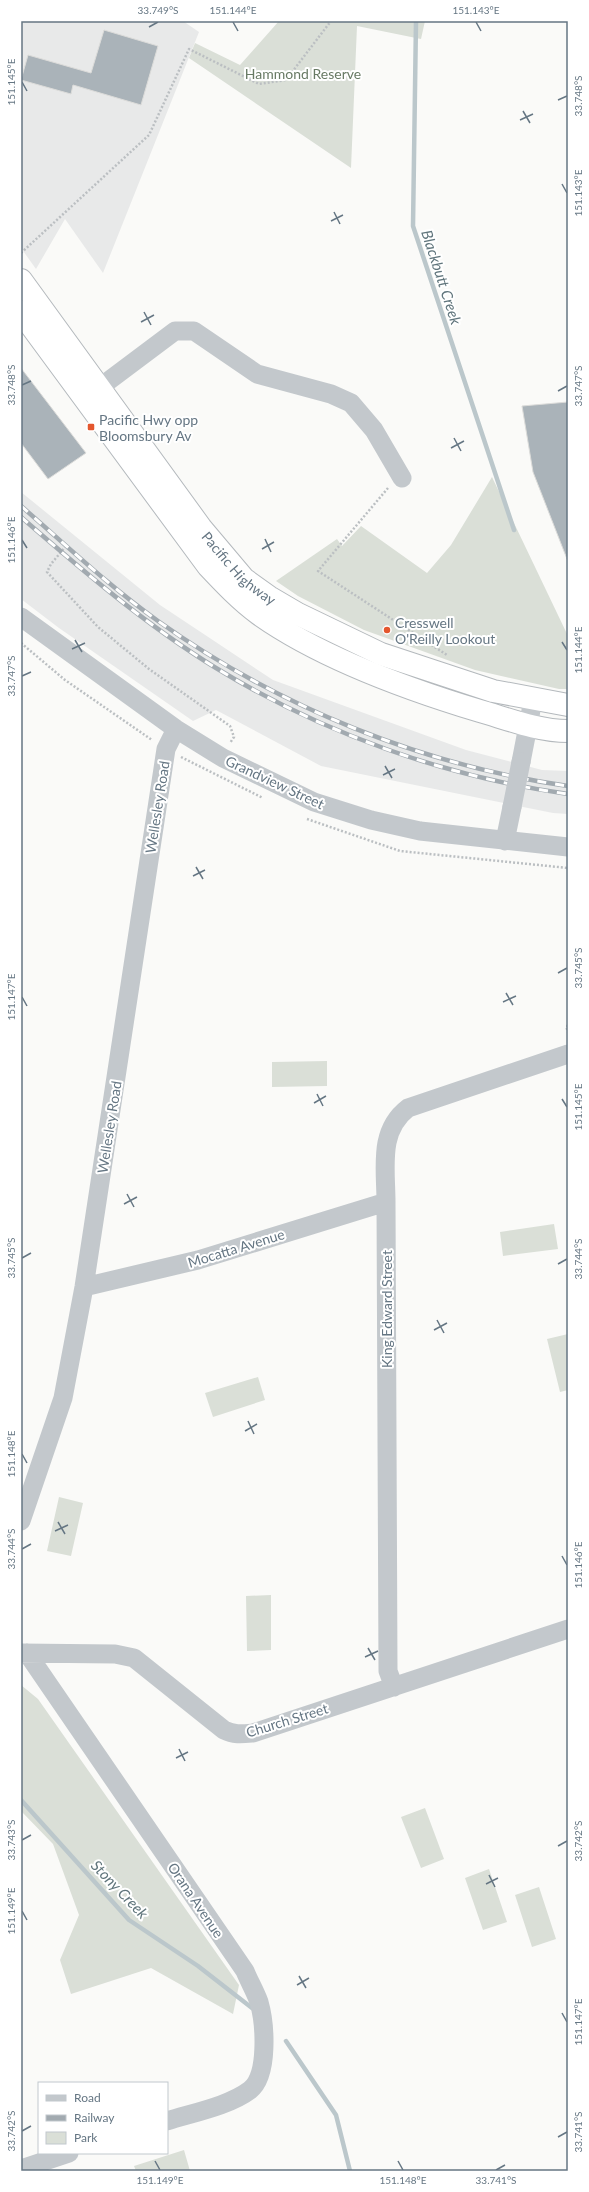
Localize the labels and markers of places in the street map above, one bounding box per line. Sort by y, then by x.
place label: Pacific Hwy opp Bloomsbury Av [99,411,198,444]
marker: Pacific Hwy opp Bloomsbury Av [86,422,96,432]
place label: Cresswell O'Reilly Lookout [395,614,495,647]
marker: Cresswell O'Reilly Lookout [382,625,392,635]

